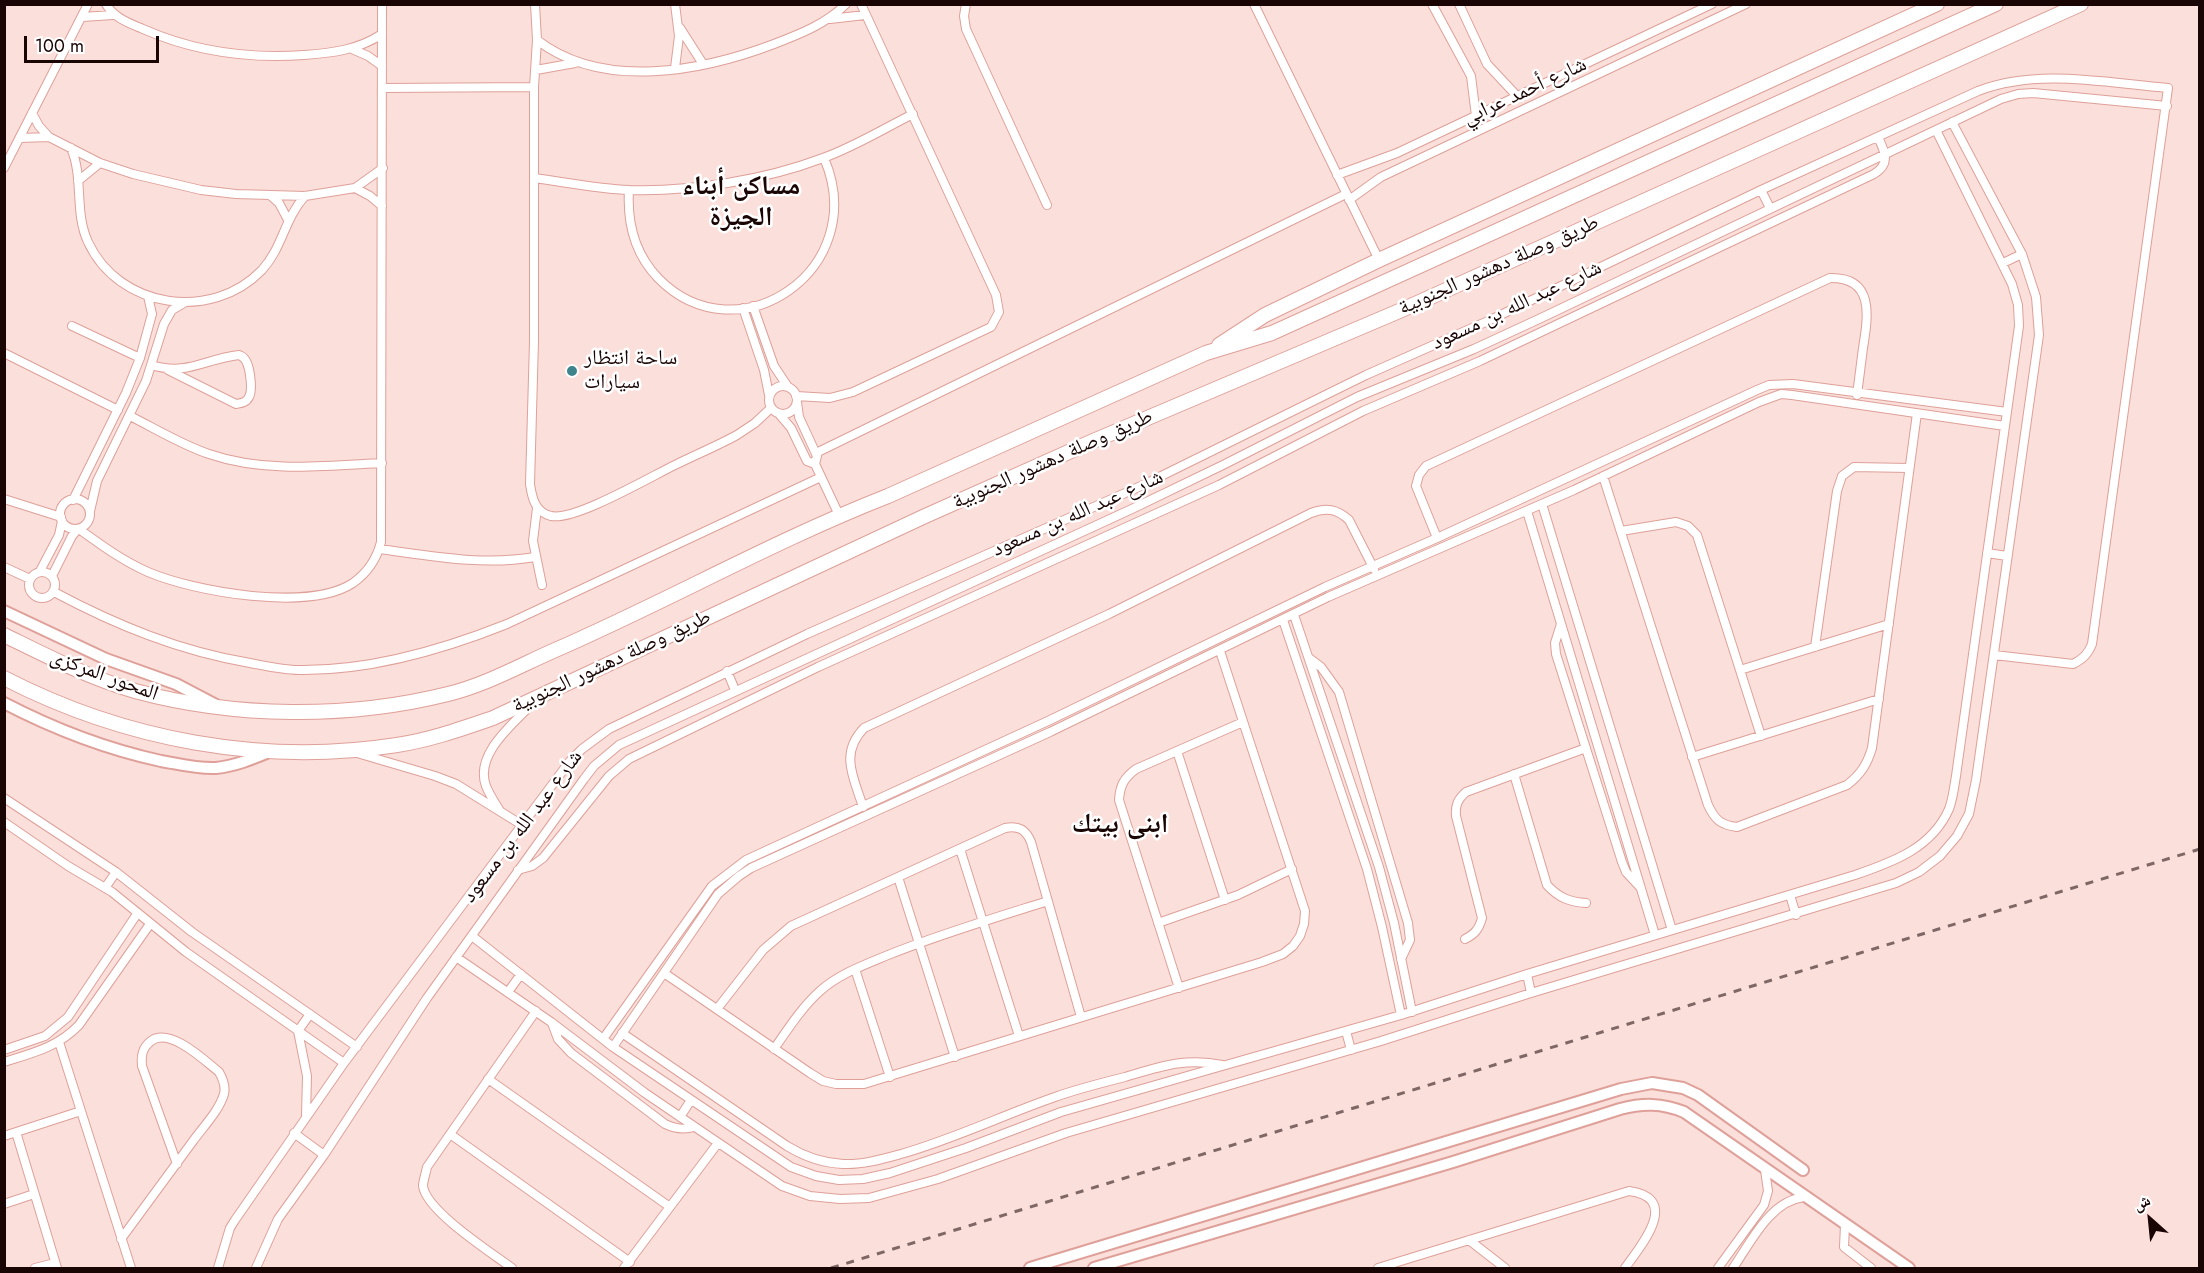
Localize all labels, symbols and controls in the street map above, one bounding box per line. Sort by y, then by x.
scale bar [27,24,162,62]
text: 100 m [35,33,84,59]
street label: شارع أحمد عرابي [1459,52,1591,132]
district label: مساكن أبناء الجيزة [682,171,800,234]
street label: طريق وصلة دهشور الجنوبية [1395,210,1603,322]
street label: شارع عبد الله بن مسعود [1428,256,1606,356]
place label: ساحة انتظار سيارات [584,346,677,396]
marker: ساحة انتظار سيارات [565,364,579,378]
street label: طريق وصلة دهشور الجنوبية [949,404,1157,516]
street label: شارع عبد الله بن مسعود [989,465,1167,563]
street label: طريق وصلة دهشور الجنوبية [509,605,715,719]
street label: المحور المركزى [47,645,161,707]
street label: شارع عبد الله بن مسعود [457,746,589,908]
district label: ابنى بيتك [1072,809,1168,841]
text: ش [2129,1188,2154,1217]
north arrow [2120,1189,2180,1249]

